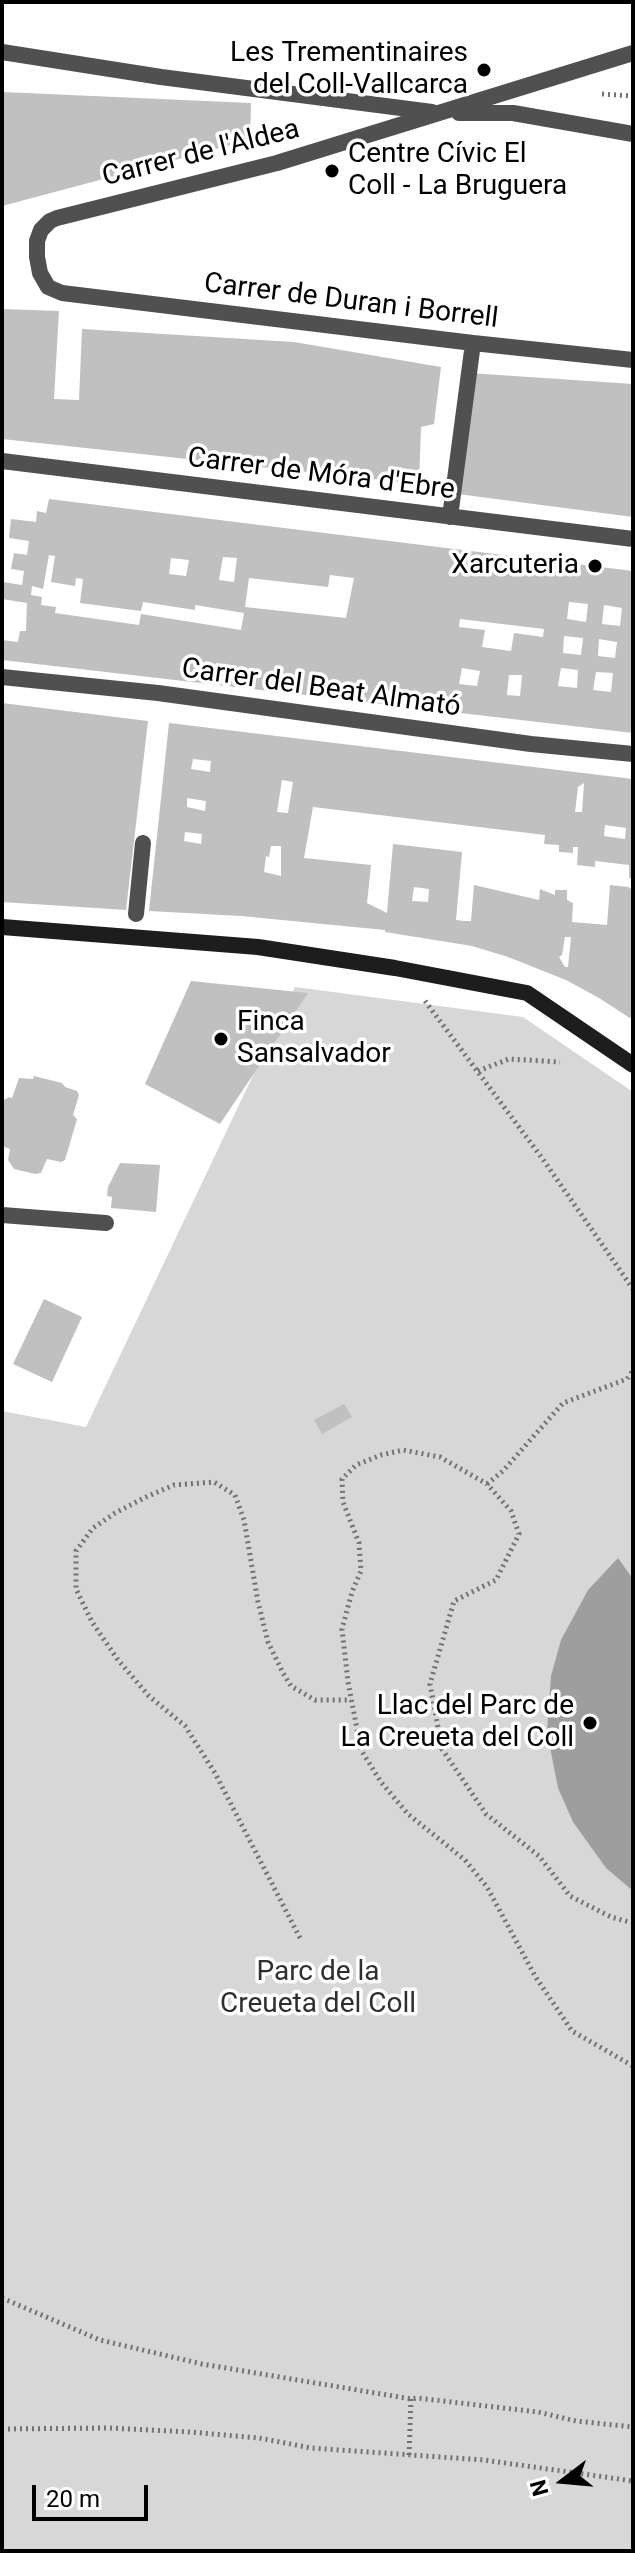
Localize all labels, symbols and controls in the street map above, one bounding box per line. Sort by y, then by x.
place label: Les Trementinaires del Coll-Vallcarca [230,37,468,103]
marker: Les Trementinaires del Coll-Vallcarca [475,61,493,79]
street label: Carrer de l'Aldea [99,113,303,195]
place label: Centre Cívic El Coll - La Bruguera [348,138,567,204]
marker: Centre Cívic El Coll - La Bruguera [323,162,341,180]
street label: Carrer de Duran i Borrell [202,267,500,337]
street label: Carrer de Móra d'Ebre [185,442,457,508]
place label: Xarcuteria [451,549,579,583]
marker: Xarcuteria [586,557,604,575]
street label: Carrer del Beat Almató [179,653,463,725]
place label: Finca Sansalvador [237,1006,391,1072]
marker: Finca Sansalvador [212,1030,230,1048]
place label: Llac del Parc de La Creueta del Coll [341,1690,574,1756]
marker: Llac del Parc de La Creueta del Coll [581,1714,599,1732]
park label: Parc de la Creueta del Coll [220,1956,416,2022]
north arrow [523,2441,603,2521]
scale bar [36,2469,152,2519]
text: N [525,2477,554,2499]
text: 20 m [46,2485,100,2513]

